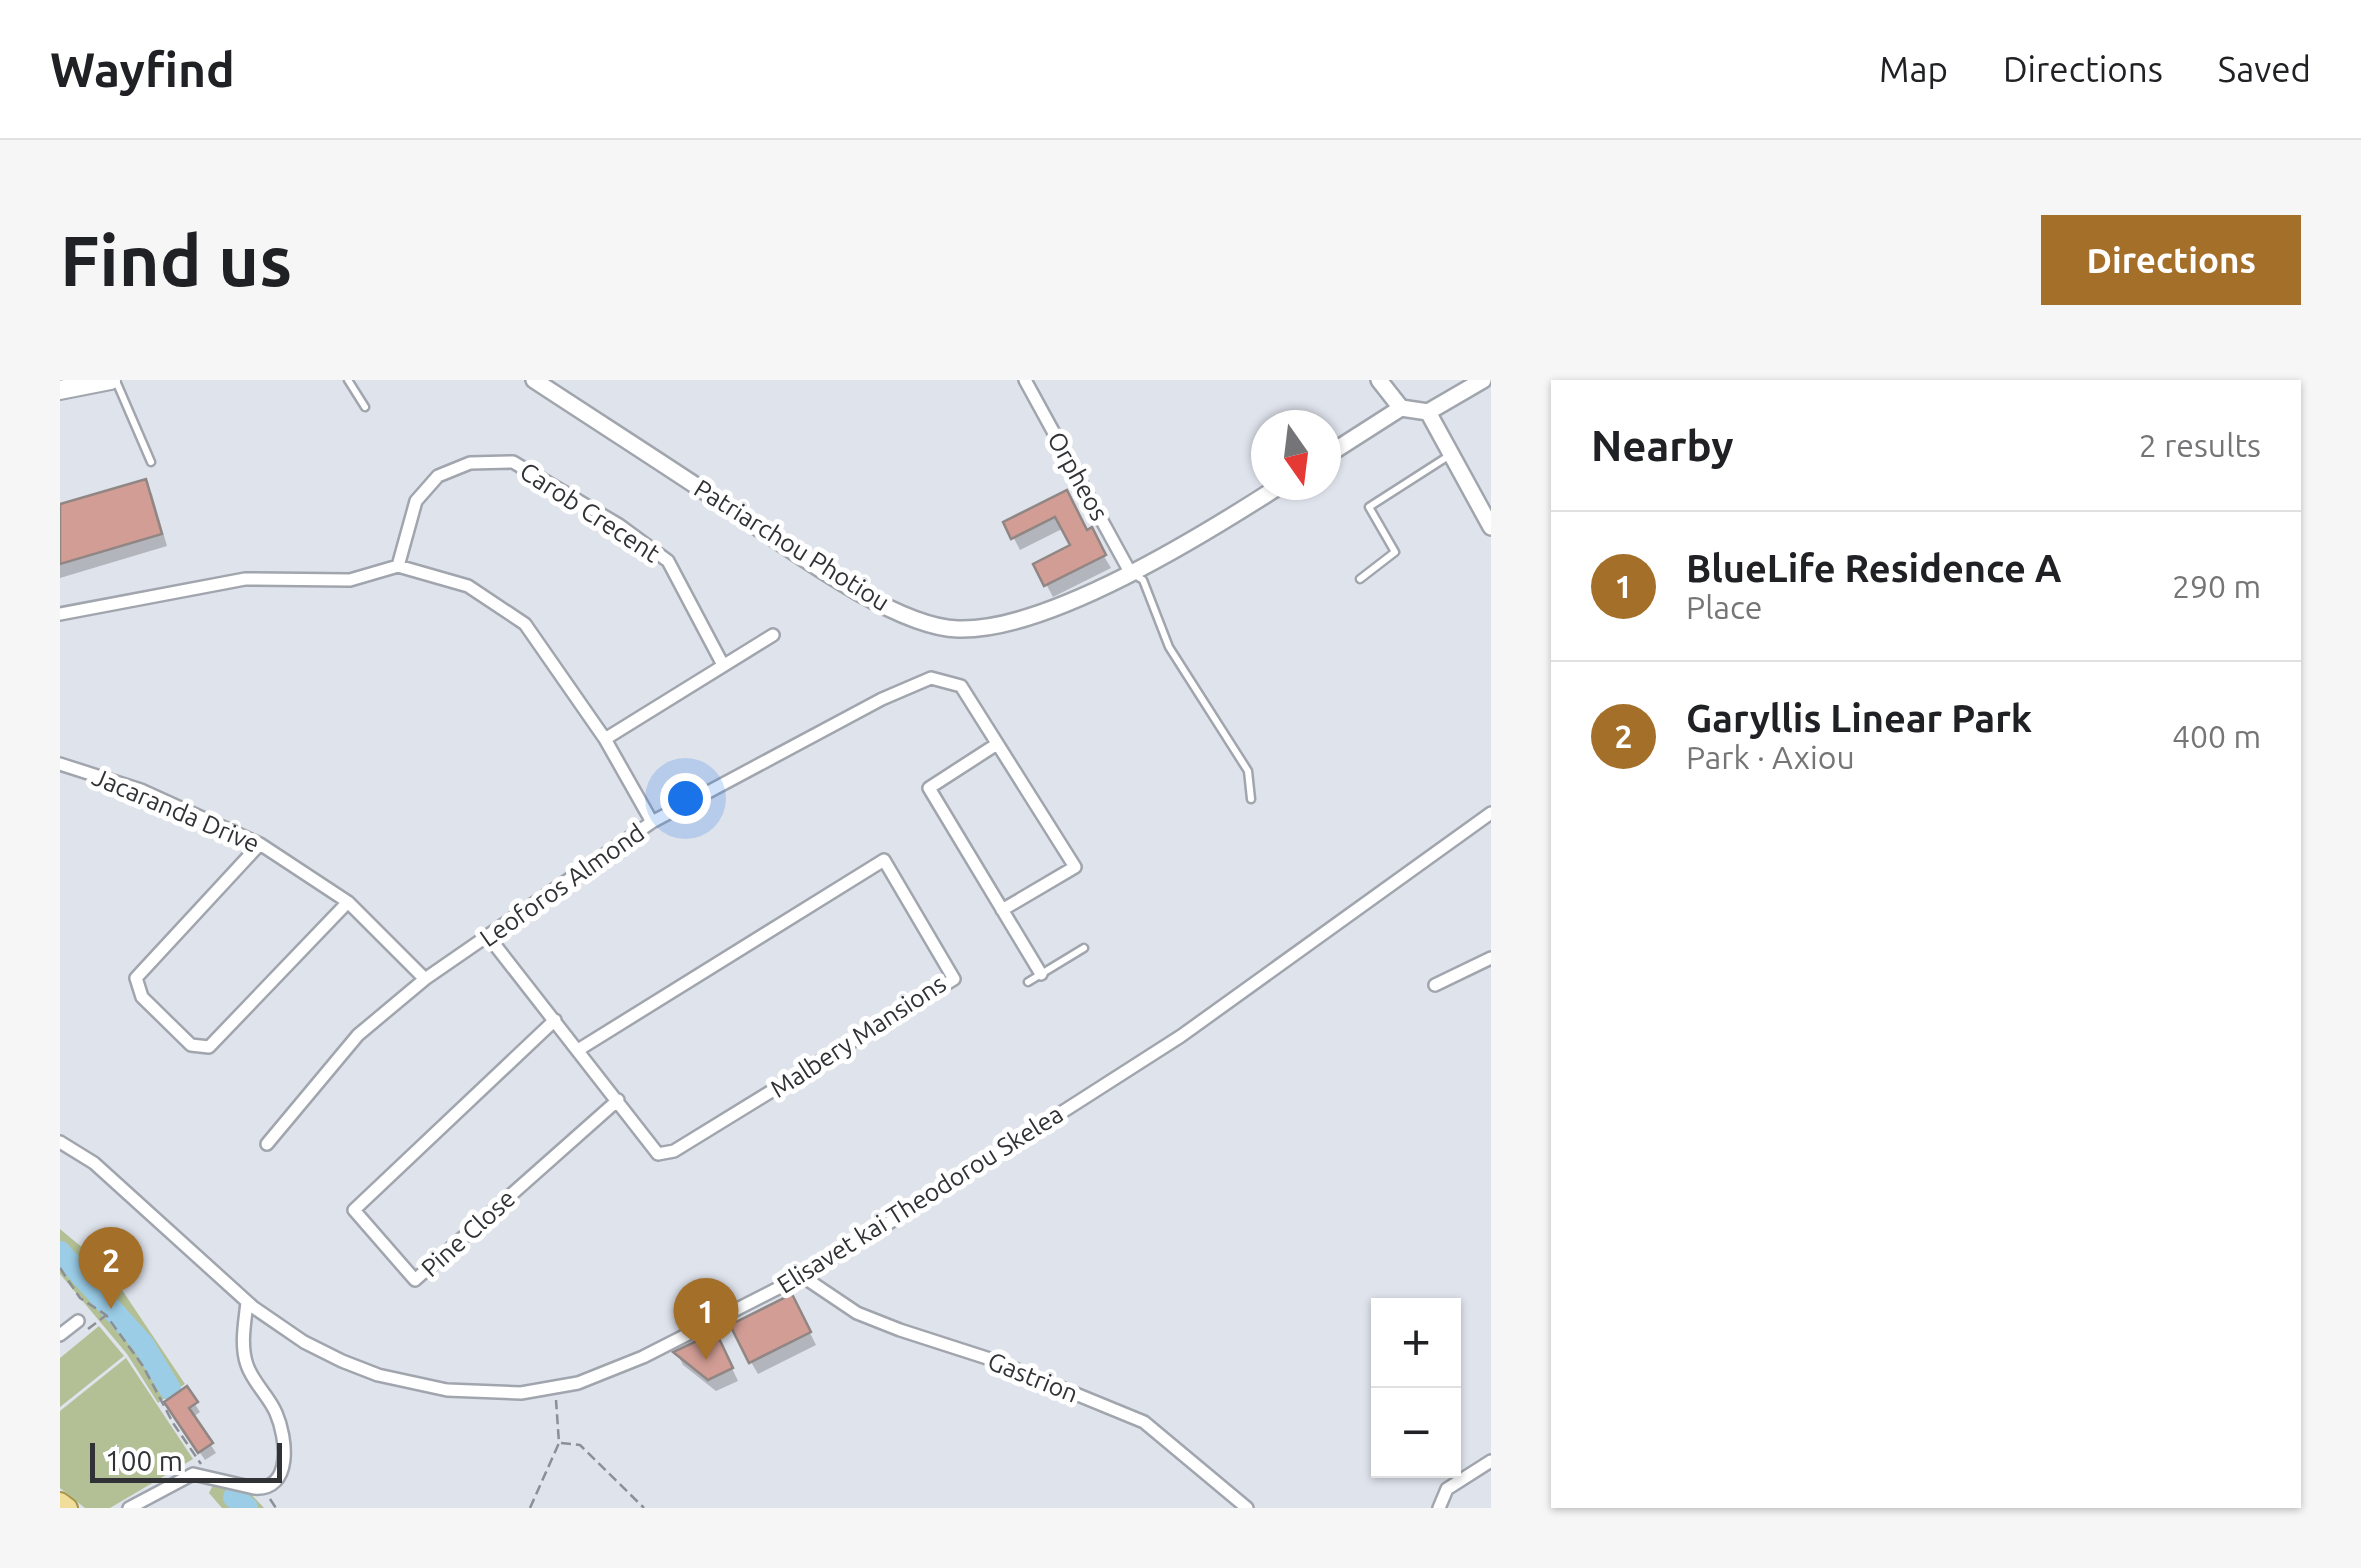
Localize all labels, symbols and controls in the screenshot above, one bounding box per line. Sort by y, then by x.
text: Wayfind [50,42,235,96]
text: Map [1879,49,1948,89]
text: Directions [2003,49,2163,89]
text: Saved [2218,49,2311,89]
button: Directions [2041,215,2301,305]
text: Find us [60,221,292,299]
north arrow [1251,410,1341,500]
text: Nearby [1591,422,1734,469]
street label: Orpheos [1042,427,1114,525]
text: 2 results [2139,427,2261,463]
street label: Carob Crecent [515,457,665,568]
street label: Patriarchou Photiou [689,474,895,616]
text: BlueLife Residence A [1686,547,2062,589]
text: 1 [1614,568,1633,604]
text: 290 m [2172,568,2261,604]
text: Place [1686,589,1762,625]
text: Garyllis Linear Park [1686,697,2032,739]
text: 2 [1614,718,1633,754]
text: 400 m [2172,718,2261,754]
text: Park · Axiou [1686,739,1855,775]
street label: Jacaranda Drive [88,762,264,858]
your location [660,773,711,824]
street label: Leoforos Almond [475,818,649,952]
street label: Malbery Mansions [765,969,951,1103]
street label: Elisavet kai Theodorou Skelea [772,1099,1068,1299]
street label: Pine Close [416,1184,520,1282]
pin: 2 [78,1226,144,1309]
pin: 1 [674,1278,738,1360]
map controls [1371,1298,1461,1478]
button: + [1371,1298,1461,1388]
street label: Gastrion [984,1346,1082,1408]
button: − [1371,1388,1461,1478]
scale bar [90,1438,282,1482]
text: 100 m [105,1445,183,1476]

